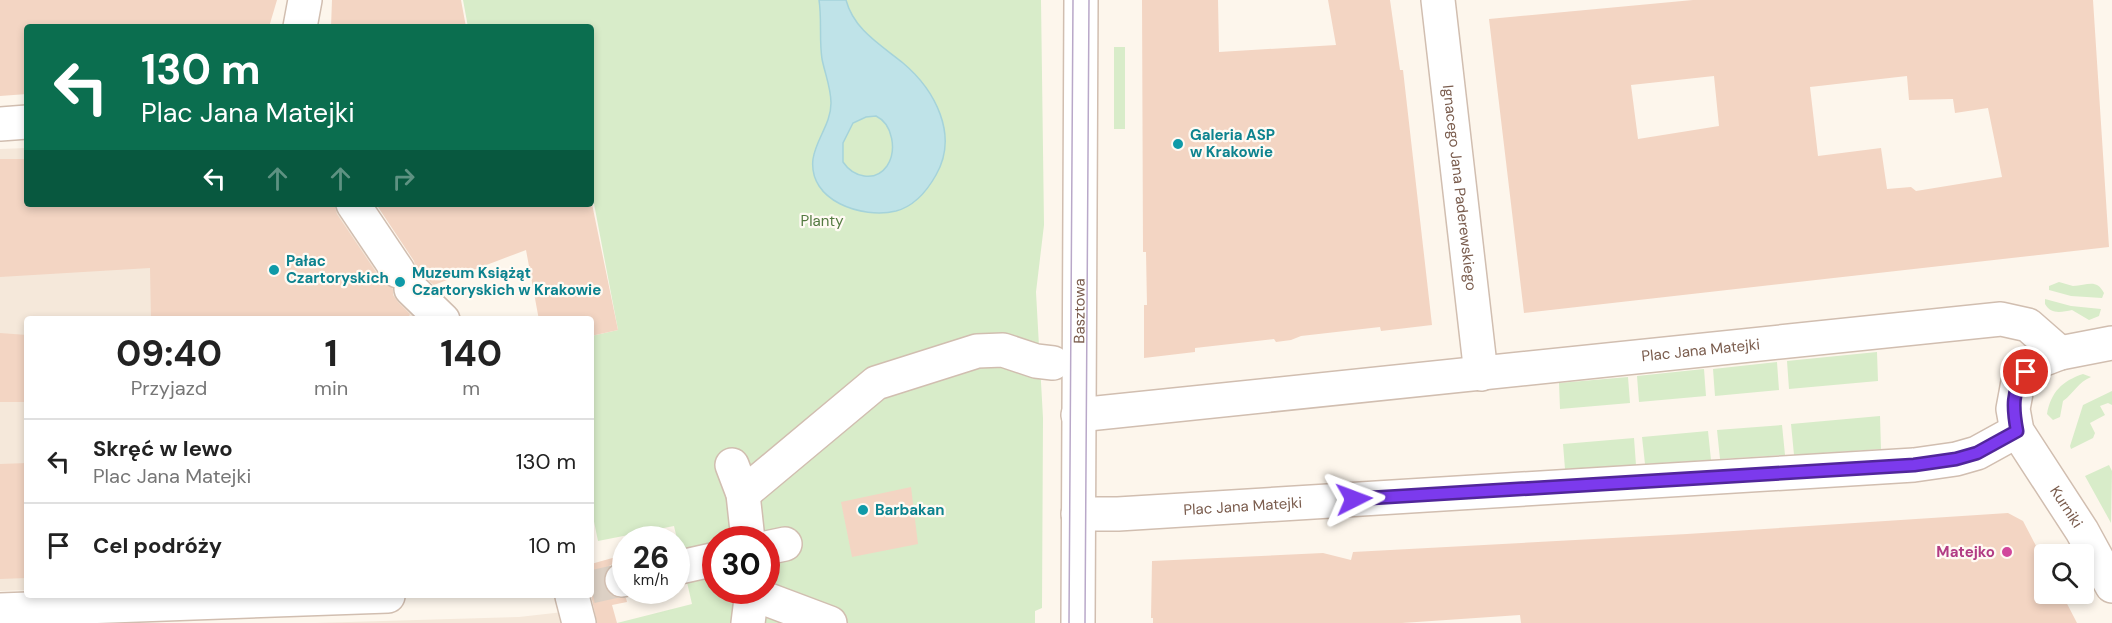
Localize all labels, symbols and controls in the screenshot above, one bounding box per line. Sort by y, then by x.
text: 130 m [141,42,261,97]
icon: left [42,48,120,126]
street label: Ignacego Jana Paderewskiego [1438,84,1481,292]
text: Plac Jana Matejki [141,95,355,130]
place label: Galeria ASP w Krakowie [1190,125,1275,162]
marker: Galeria ASP w Krakowie [1171,137,1185,151]
icon: left [198,162,231,195]
icon: ahead [261,162,294,195]
icon: ahead [324,162,357,195]
icon: right [387,162,420,195]
park label: Planty [800,211,844,231]
place label: Pałac Czartoryskich [286,251,389,288]
marker: Pałac Czartoryskich [267,263,281,277]
place label: Muzeum Książąt Czartoryskich w Krakowie [412,263,601,300]
marker: Muzeum Książąt Czartoryskich w Krakowie [393,275,407,289]
street label: Basztowa [1069,278,1090,344]
text: 09:40 [116,330,222,377]
text: 1 [325,330,338,377]
text: 140 [440,330,502,377]
street label: Plac Jana Matejki [1640,334,1761,366]
pin [2000,346,2051,397]
icon: arrive [2009,355,2042,388]
text: Przyjazd [131,375,207,401]
text: min [314,375,348,401]
text: m [462,375,480,401]
text: Skręć w lewo [93,434,233,463]
icon: left [42,445,75,478]
text: 130 m [516,447,576,476]
text: Plac Jana Matejki [93,463,251,489]
position arrow [1322,467,1386,531]
street label: Kurniki [2045,482,2087,532]
street label: Plac Jana Matejki [1183,493,1303,520]
place label: Barbakan [875,500,945,520]
marker: Barbakan [856,503,870,517]
speed limit sign: 30 [702,526,780,604]
icon: arrive [42,529,75,562]
text: Cel podróży [93,531,222,560]
text: 10 m [529,531,576,560]
text: 26 [633,538,669,577]
place label: Matejko [1936,542,1995,562]
map controls [2034,544,2094,604]
button: search [2034,544,2094,604]
marker: Matejko [2000,545,2014,559]
text: km/h [633,570,669,590]

